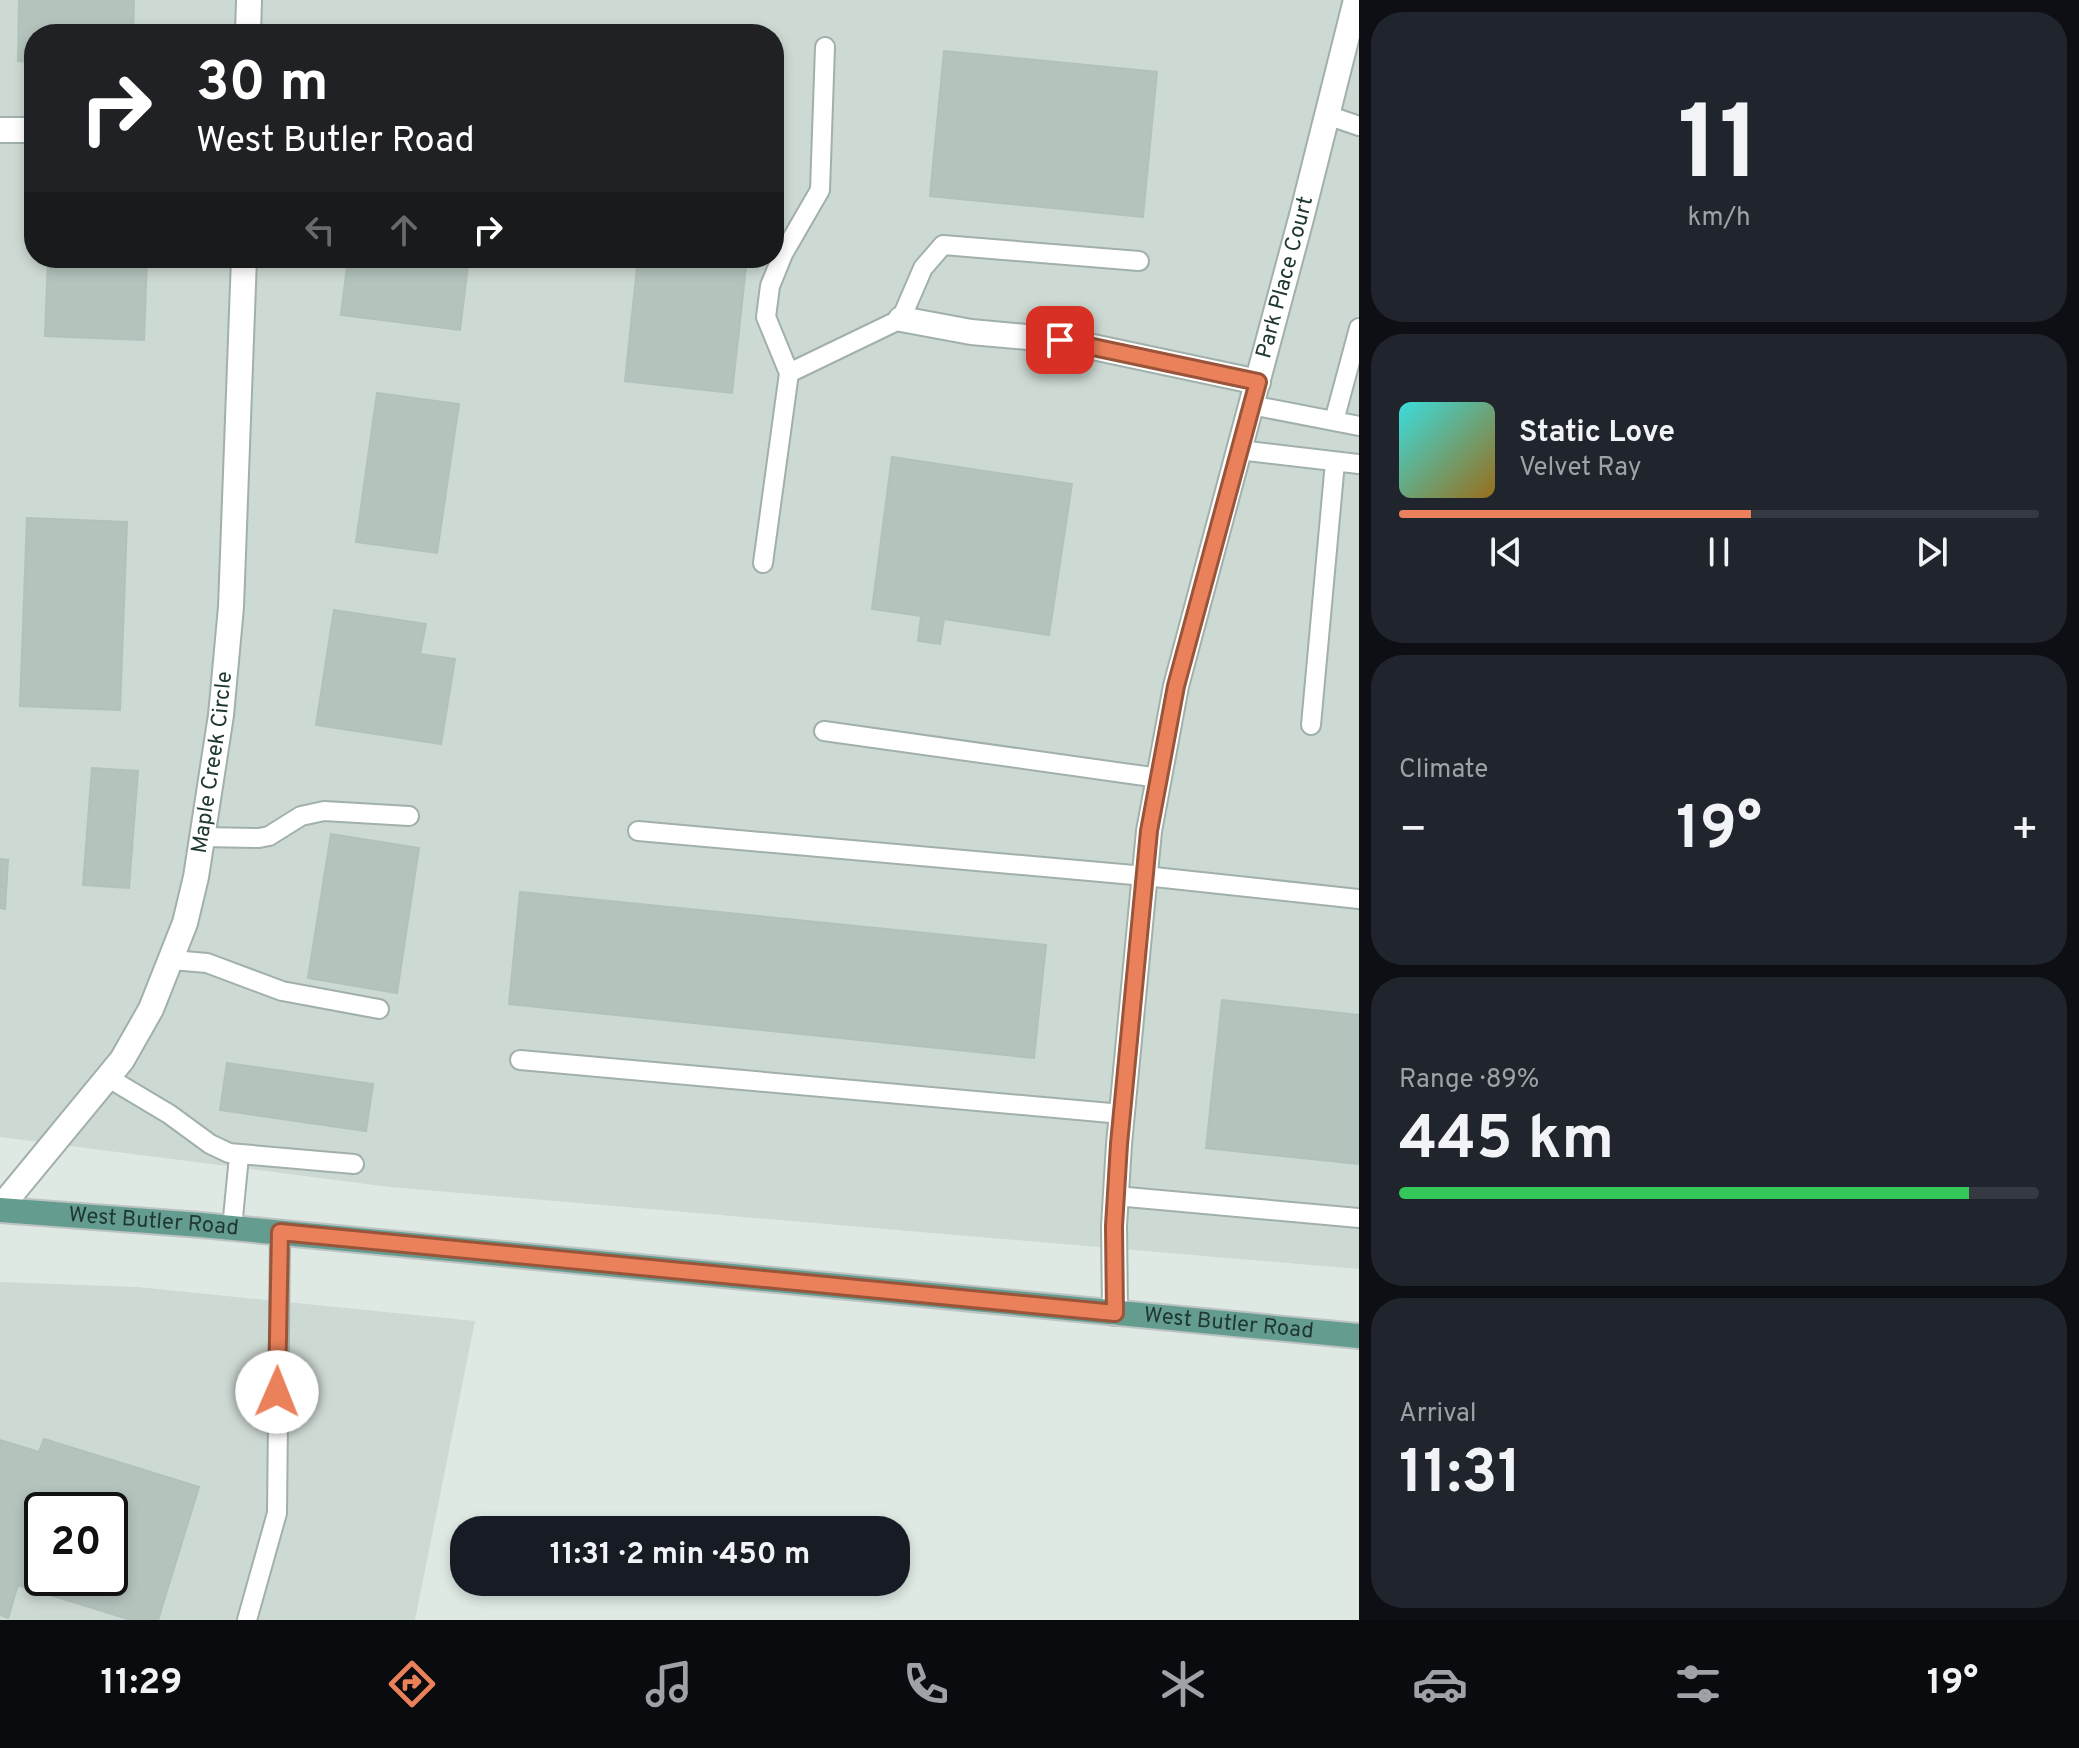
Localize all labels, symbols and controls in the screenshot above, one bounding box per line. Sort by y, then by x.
text: 30 m [196,50,329,120]
icon: right [64,56,168,160]
text: 11 [1677,84,1761,216]
text: West Butler Road [196,119,475,165]
street label: Park Place Court [1251,194,1320,361]
text: km/h [1687,202,1751,235]
icon: left [298,208,342,252]
icon: ahead [382,208,426,252]
icon: right [466,208,510,252]
pin [1026,306,1094,374]
icon: arrive [1038,318,1082,362]
text: Static Love [1519,415,1675,452]
text: Velvet Ray [1519,452,1642,485]
icon: previous [1484,530,1528,574]
icon: pause [1697,530,1741,574]
icon: next [1910,530,1954,574]
street label: Maple Creek Circle [186,670,238,855]
text: Climate [1399,754,1488,787]
text: 19° [1676,794,1762,870]
text: − [1399,804,1427,860]
text: + [2011,804,2039,860]
text: Range · 89% [1399,1064,1539,1097]
text: 445 km [1399,1104,1614,1180]
street label: West Butler Road [68,1202,240,1242]
street label: West Butler Road [1143,1302,1315,1345]
position arrow [235,1350,319,1434]
text: Arrival [1399,1398,1477,1431]
text: 11:31 [1399,1438,1521,1514]
speed limit sign: 20 [24,1492,128,1596]
text: 11:31 · 2 min · 450 m [550,1537,810,1574]
icon: directions [384,1656,440,1712]
icon: music [641,1656,697,1712]
icon: phone [898,1656,954,1712]
icon: climate [1155,1656,1211,1712]
icon: car [1412,1656,1468,1712]
icon: filters [1670,1656,1726,1712]
text: 11:29 [101,1661,182,1707]
text: 19° [1927,1661,1978,1707]

